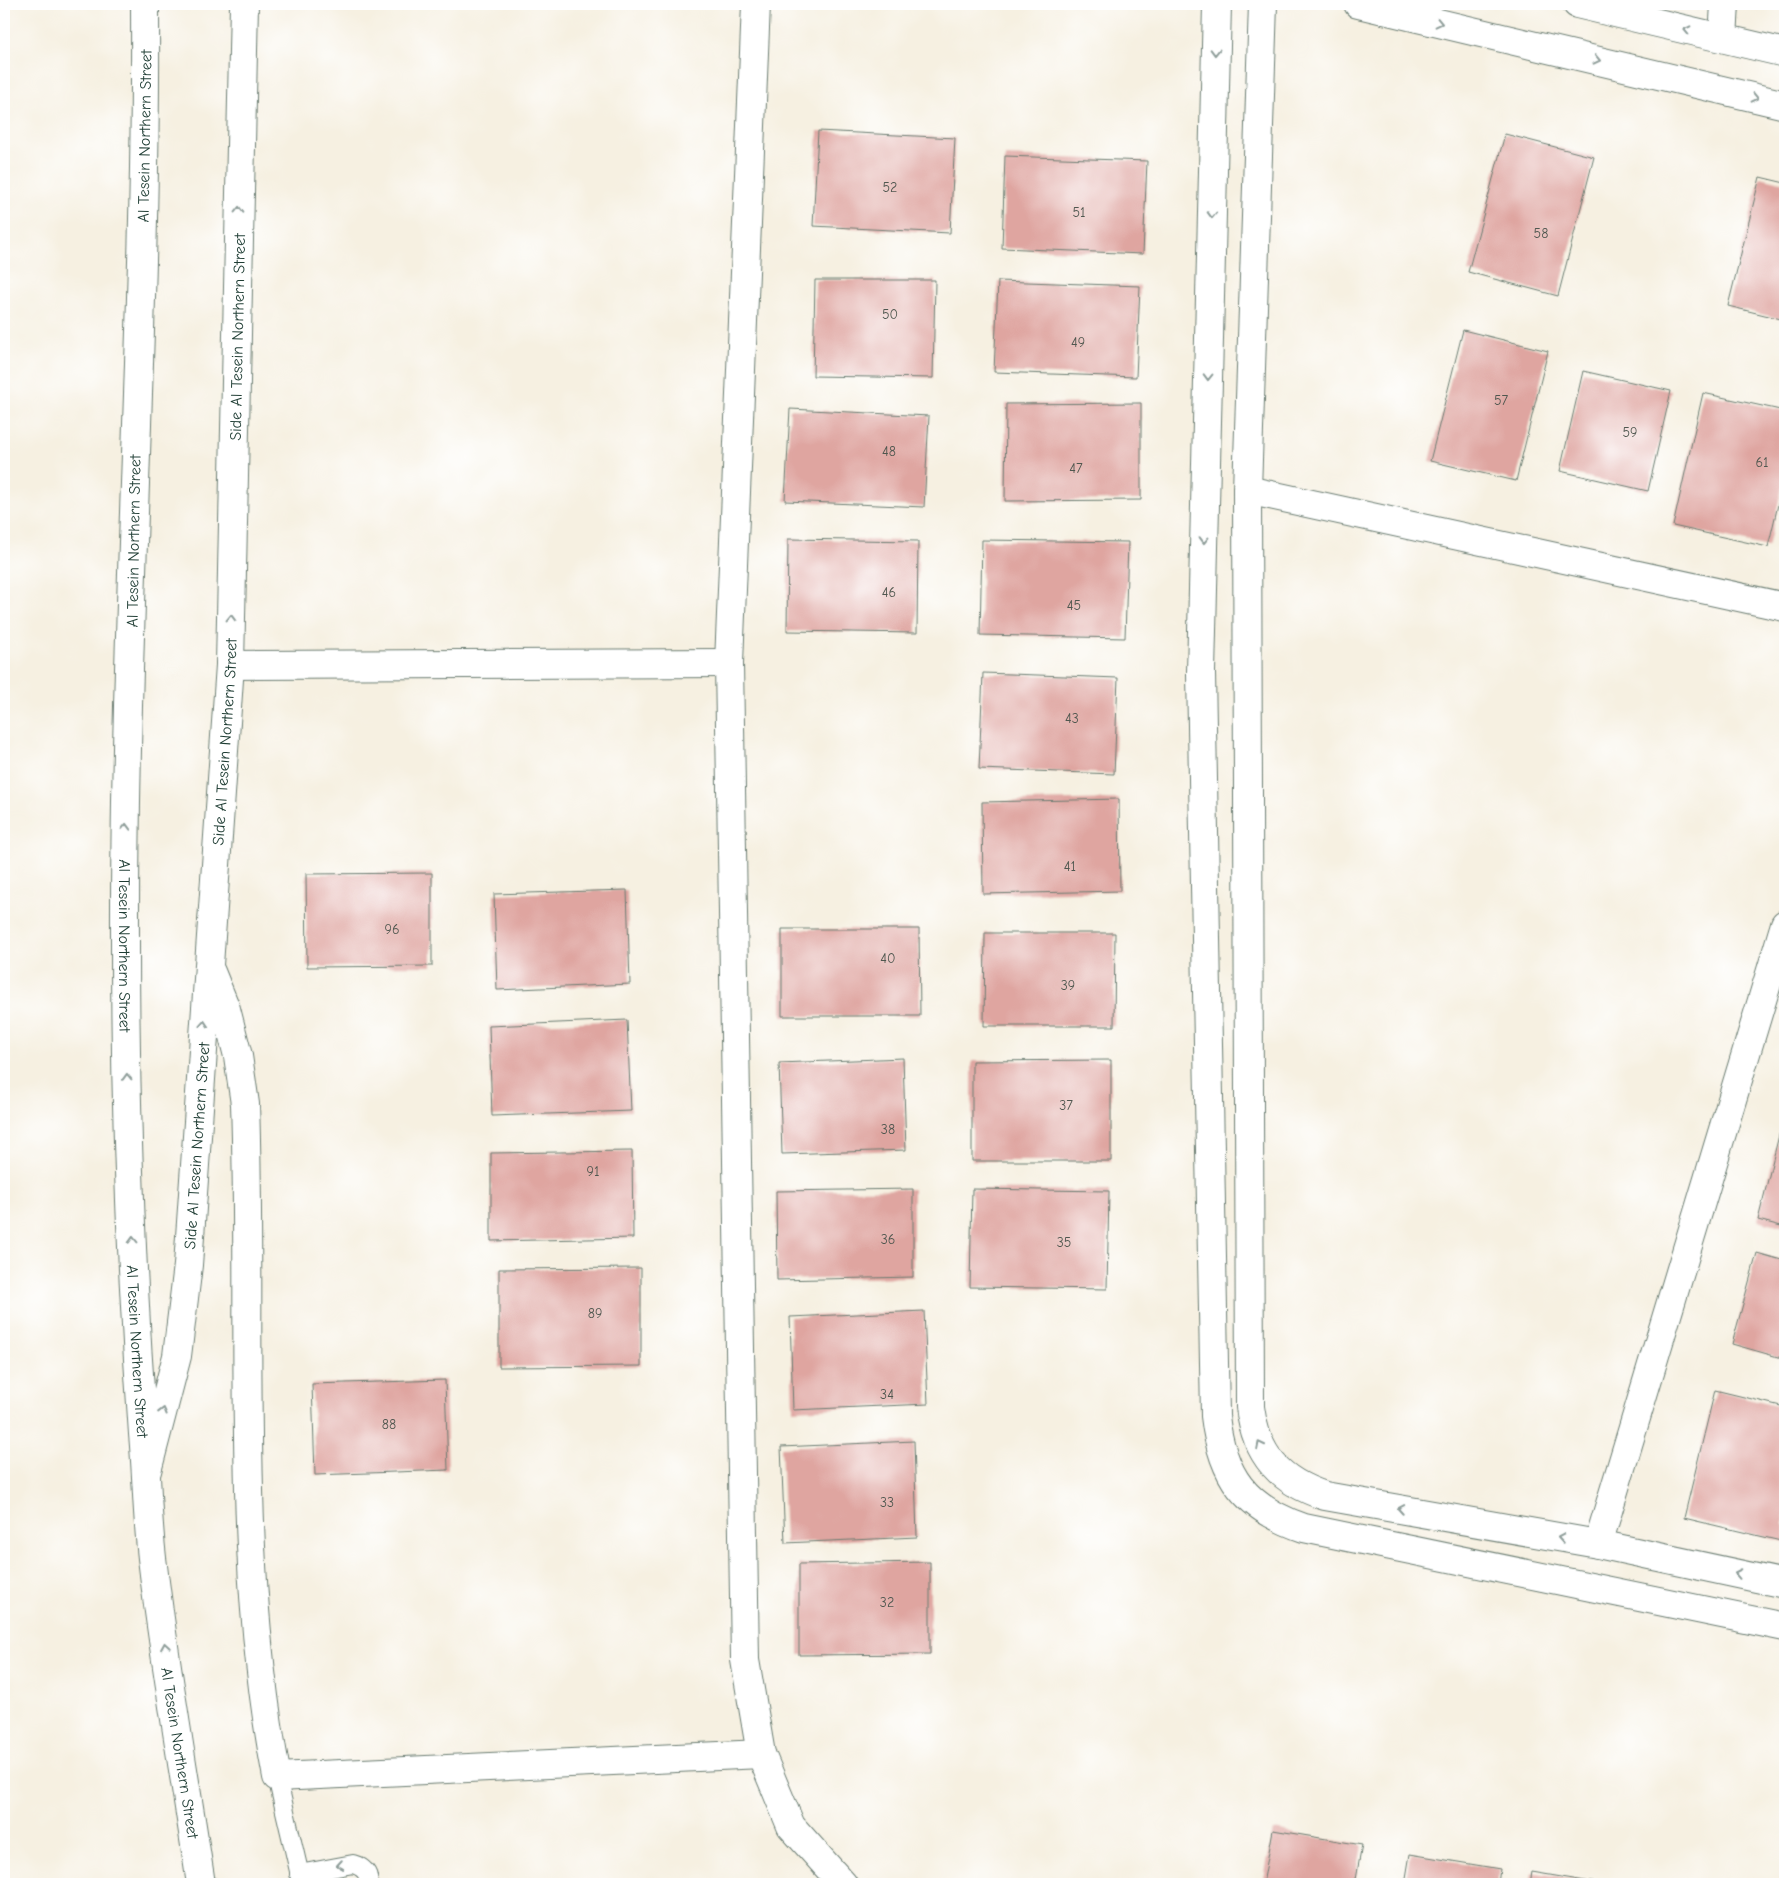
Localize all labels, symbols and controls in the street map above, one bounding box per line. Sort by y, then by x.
one-way arrow [1435,17,1444,28]
one-way arrow [1682,25,1691,36]
street label: Al Tesein Northern Street [134,49,156,223]
one-way arrow [1210,49,1221,57]
one-way arrow [1593,54,1602,65]
one-way arrow [1751,92,1760,103]
house number: 52 [883,179,897,196]
house number: 51 [1072,204,1086,221]
one-way arrow [234,206,244,214]
one-way arrow [1207,212,1217,219]
house number: 58 [1534,225,1548,242]
street label: Side Al Tesein Northern Street [227,233,249,441]
house number: 50 [882,306,898,323]
house number: 49 [1071,334,1085,351]
one-way arrow [1203,374,1213,382]
house number: 57 [1494,392,1508,409]
house number: 59 [1622,424,1638,441]
house number: 48 [882,443,896,460]
street label: Al Tesein Northern Street [123,454,145,628]
house number: 61 [1755,454,1769,471]
house number: 47 [1069,460,1083,477]
one-way arrow [1199,536,1210,544]
house number: 46 [882,584,896,601]
house number: 45 [1067,597,1081,614]
one-way arrow [226,613,236,621]
street label: Side Al Tesein Northern Street [209,638,241,846]
house number: 43 [1065,710,1079,727]
one-way arrow [121,823,131,831]
house number: 41 [1064,858,1076,875]
street label: Al Tesein Northern Street [115,859,134,1033]
house number: 96 [384,921,400,938]
house number: 40 [880,950,896,967]
house number: 39 [1061,977,1075,994]
one-way arrow [199,1020,210,1028]
street label: Side Al Tesein Northern Street [181,1041,214,1250]
one-way arrow [122,1073,132,1081]
house number: 37 [1059,1097,1073,1114]
house number: 38 [881,1121,895,1138]
house number: 91 [587,1163,599,1180]
house number: 36 [881,1231,895,1248]
house number: 35 [1057,1234,1071,1251]
one-way arrow [127,1236,138,1244]
street label: Al Tesein Northern Street [123,1265,151,1439]
house number: 89 [588,1305,602,1322]
house number: 34 [880,1386,894,1403]
one-way arrow [157,1407,168,1416]
house number: 88 [382,1416,396,1433]
one-way arrow [1256,1442,1266,1451]
house number: 33 [880,1494,894,1511]
one-way arrow [1397,1505,1406,1515]
one-way arrow [1557,1533,1566,1543]
one-way arrow [1733,1569,1742,1580]
house number: 32 [880,1594,894,1611]
one-way arrow [160,1641,170,1650]
street label: Al Tesein Northern Street [157,1666,202,1840]
one-way arrow [336,1860,345,1870]

